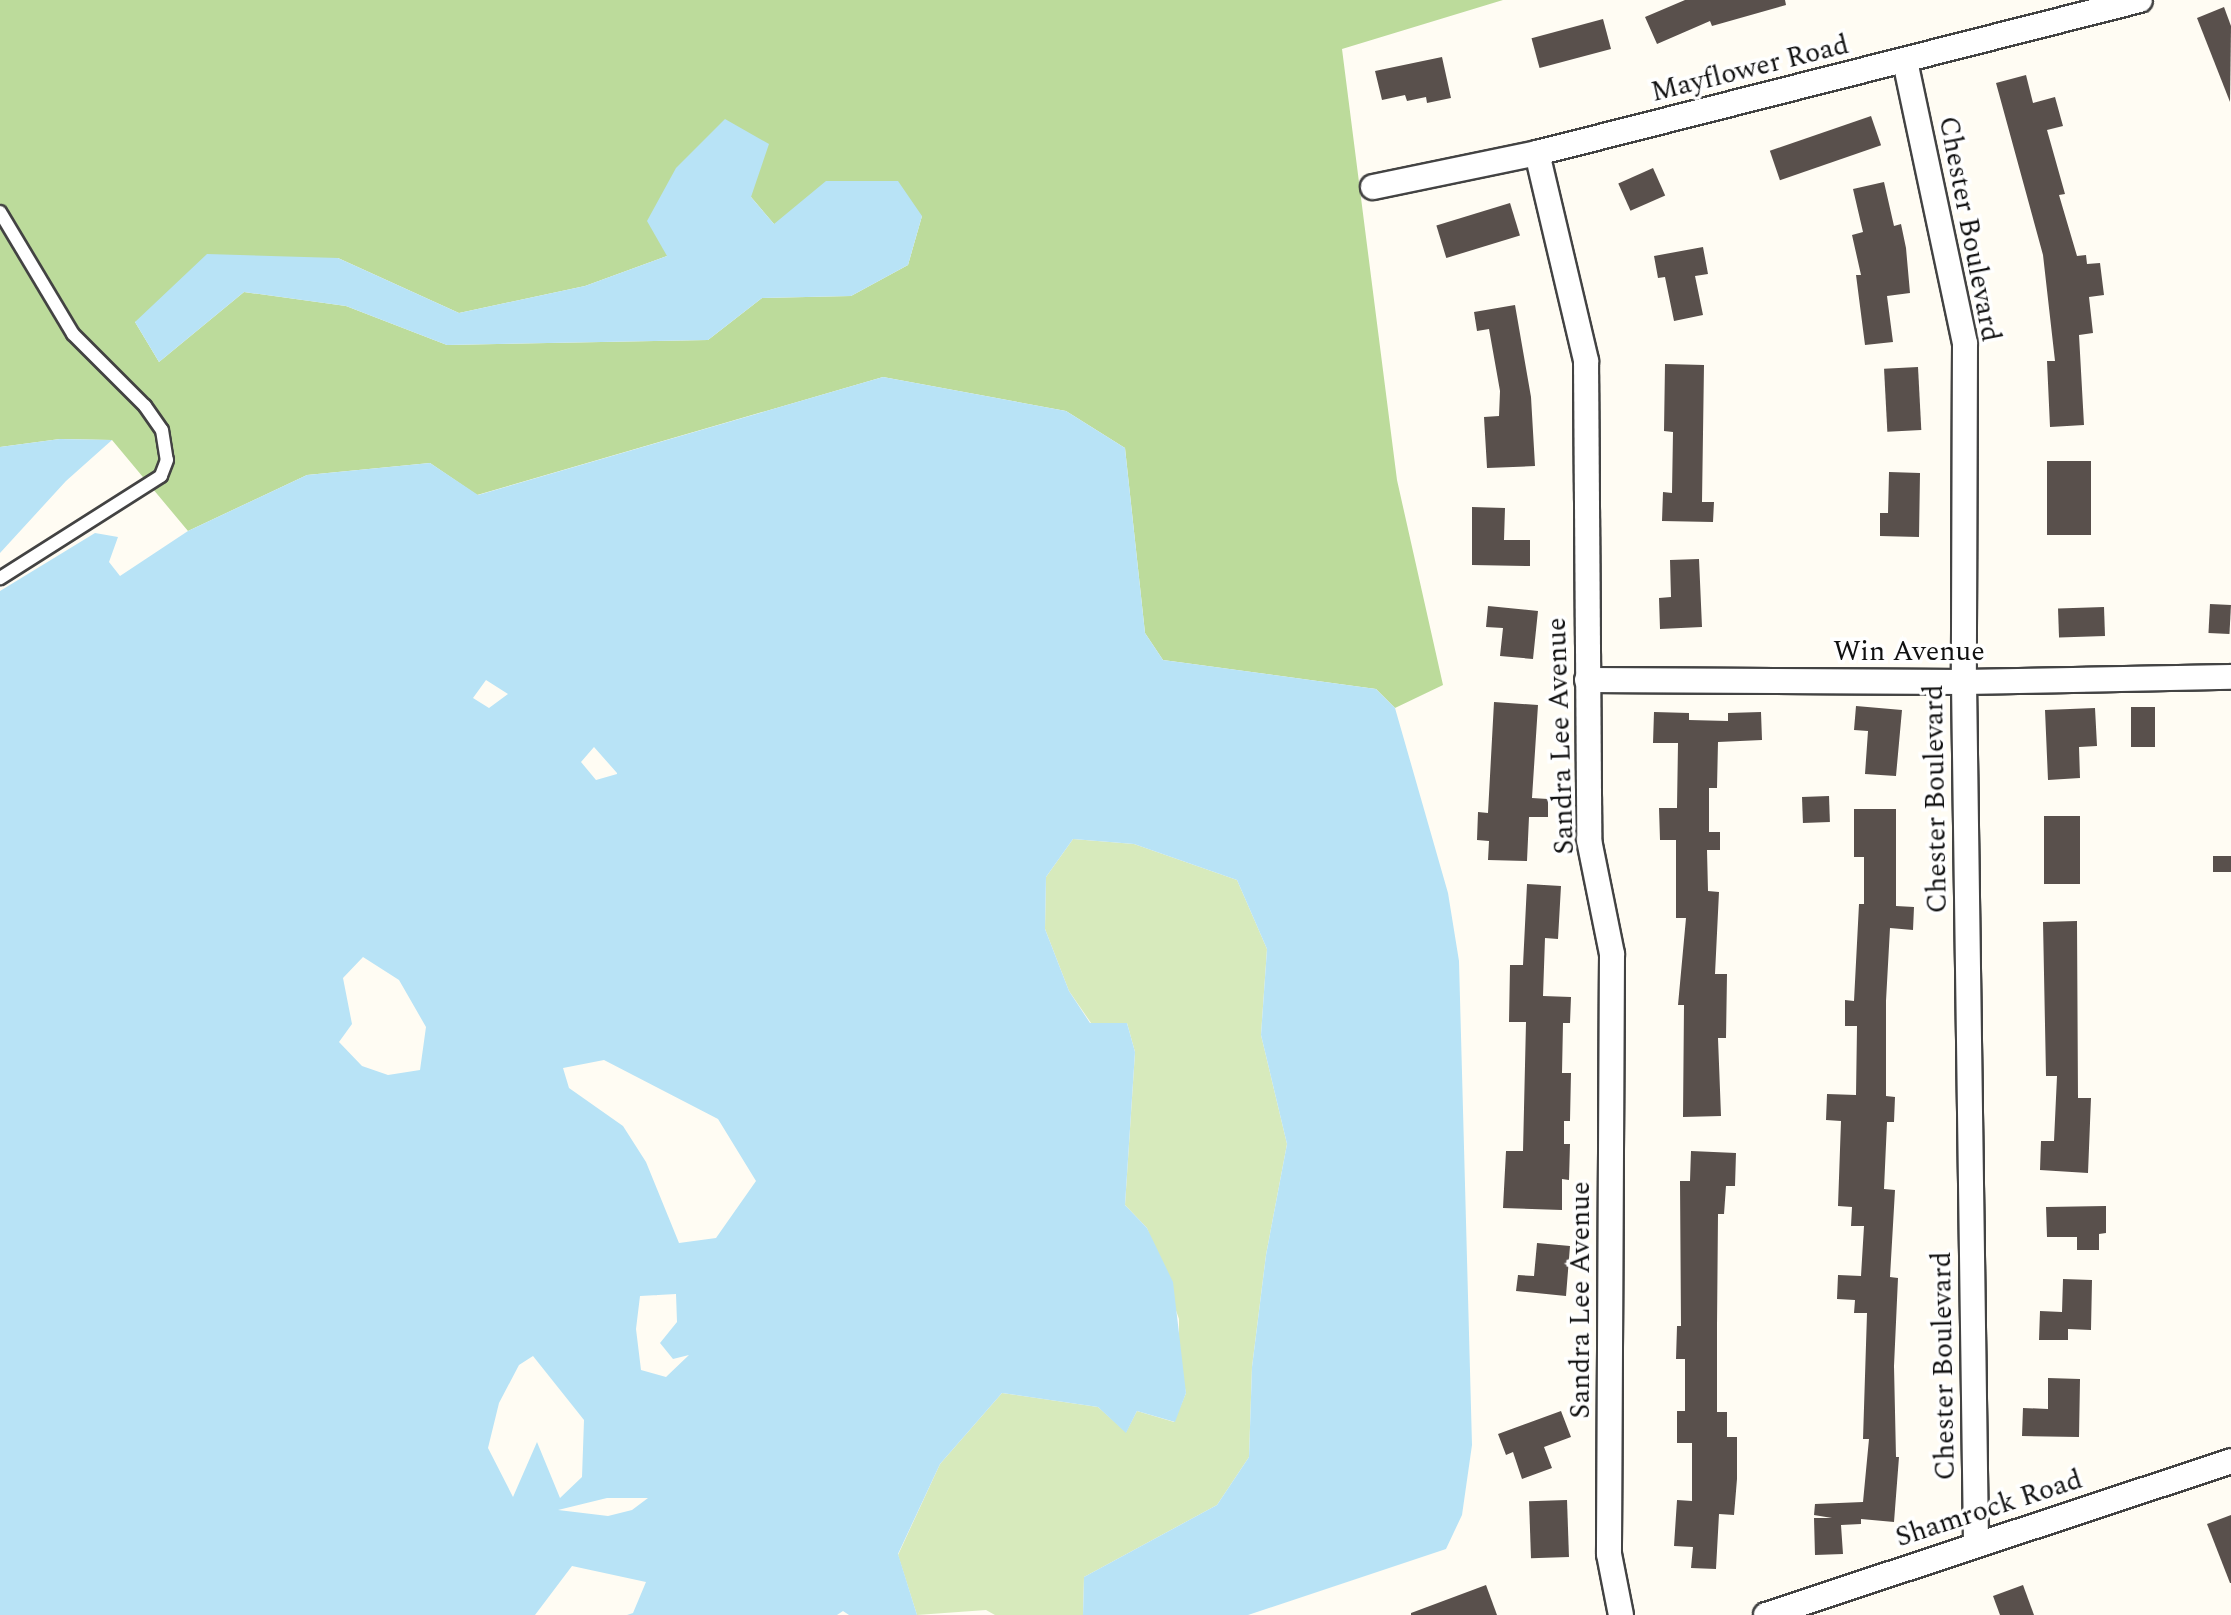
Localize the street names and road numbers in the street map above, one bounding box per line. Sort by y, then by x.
street label: Mayflower Road [1648,28,1852,110]
street label: Chester Boulevard [1931,114,2007,344]
street label: Sandra Lee Avenue [1540,617,1582,855]
street label: Win Avenue [1833,635,1985,669]
street label: Chester Boulevard [1917,684,1955,914]
street label: Sandra Lee Avenue [1564,1181,1598,1419]
street label: Chester Boulevard [1925,1251,1963,1481]
street label: Shamrock Road [1891,1463,2087,1555]

